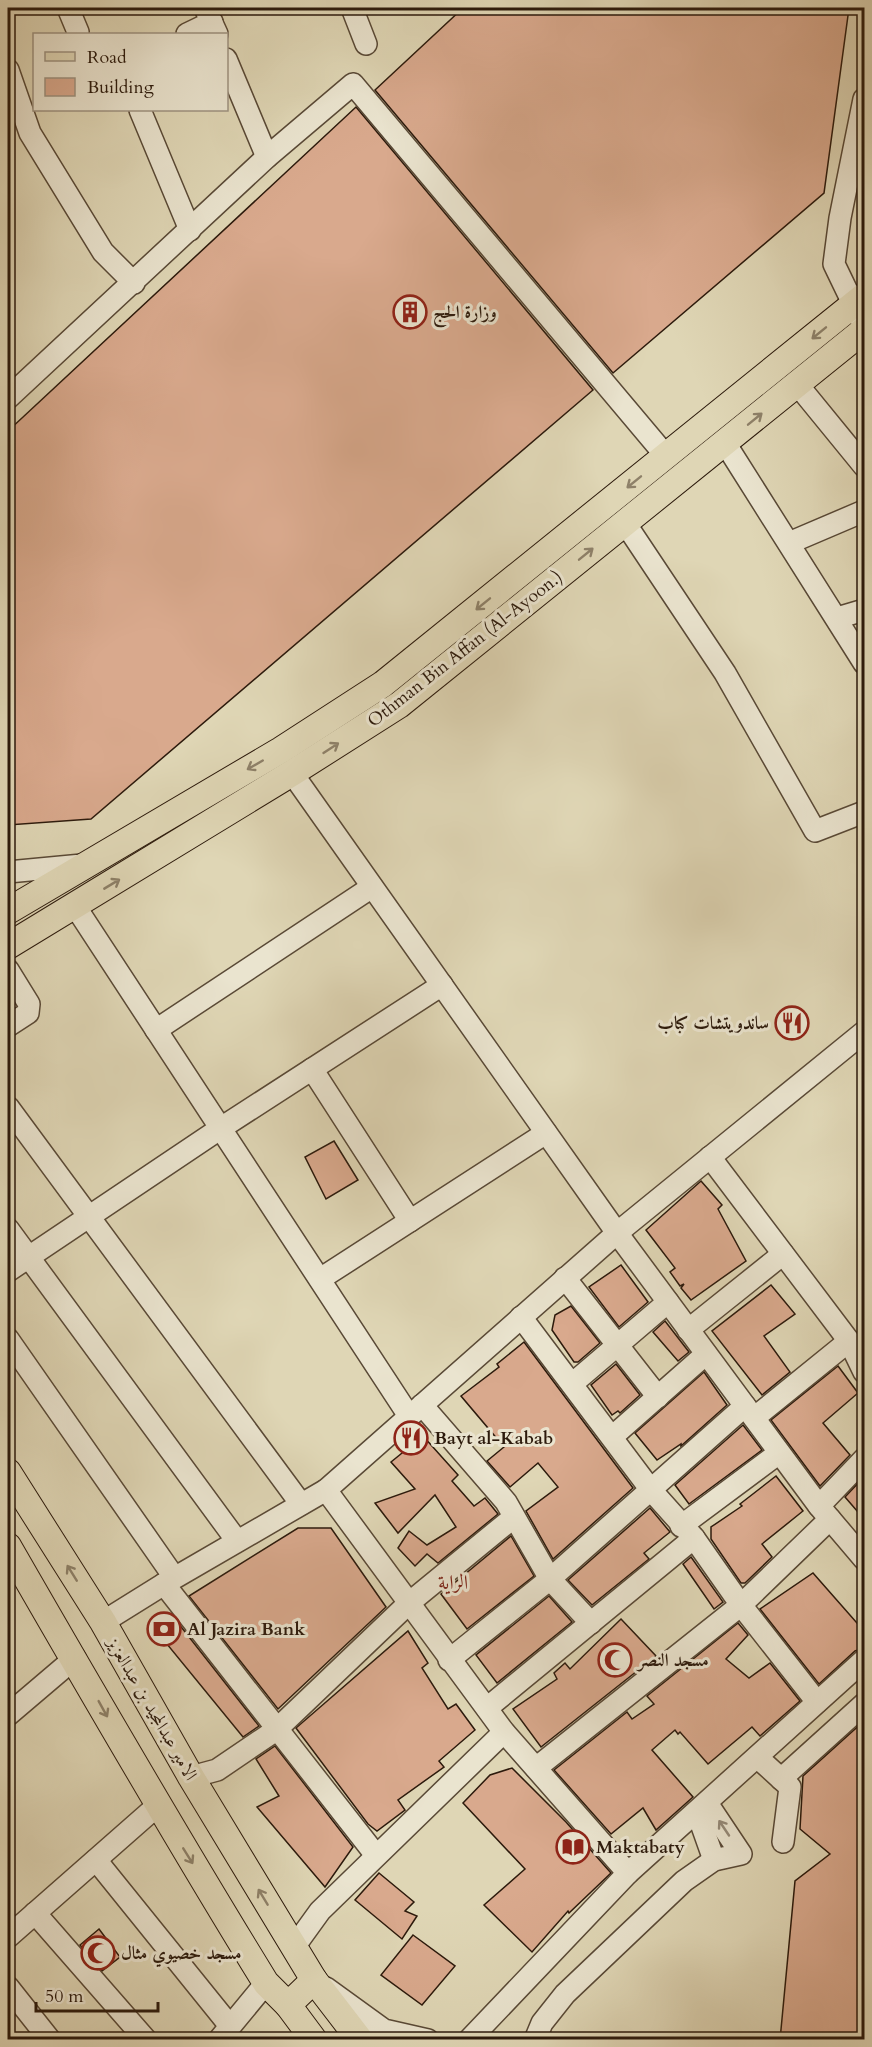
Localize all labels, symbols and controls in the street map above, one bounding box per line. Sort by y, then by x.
legend [33,33,228,111]
text: Road [87,45,127,70]
text: Building [87,75,155,100]
building icon: وزارة الحج [392,294,428,330]
place label: وزارة الحج [433,300,497,328]
one-way arrow [811,326,827,339]
one-way arrow [746,412,762,425]
one-way arrow [627,475,643,488]
one-way arrow [578,548,594,561]
street label: Othman Bin Affan (Al-Ayoon.) [362,565,568,733]
one-way arrow [475,597,491,610]
one-way arrow [322,742,339,754]
one-way arrow [247,759,264,771]
one-way arrow [103,877,120,889]
restaurant icon: ساندويتشات كباب [774,1005,810,1041]
place label: ساندويتشات كباب [657,1011,769,1036]
restaurant icon: Bayt al-Kabab [393,1420,429,1456]
place label: Bayt al-Kabab [434,1426,553,1451]
one-way arrow [66,1565,78,1582]
district label: الراية [438,1569,468,1596]
bank icon: Al Jazira Bank [146,1611,182,1647]
place label: Al Jazira Bank [187,1617,306,1642]
street label: الامير عبدالمجيد بن عبدالعزيز [100,1631,203,1785]
mosque icon: مسجد النصر [597,1642,633,1678]
place label: مسجد النصر [636,1648,709,1673]
one-way arrow [97,1700,109,1717]
one-way arrow [718,1821,730,1837]
library icon: Maktabaty [555,1829,591,1865]
place label: Maktabaty [596,1835,685,1860]
one-way arrow [183,1847,195,1864]
one-way arrow [257,1889,269,1906]
mosque icon: مسجد خصيوي مثال [80,1935,116,1971]
place label: مسجد خصيوي مثال [121,1941,242,1968]
scale bar [36,1975,158,2013]
text: 50 m [45,1984,84,2009]

